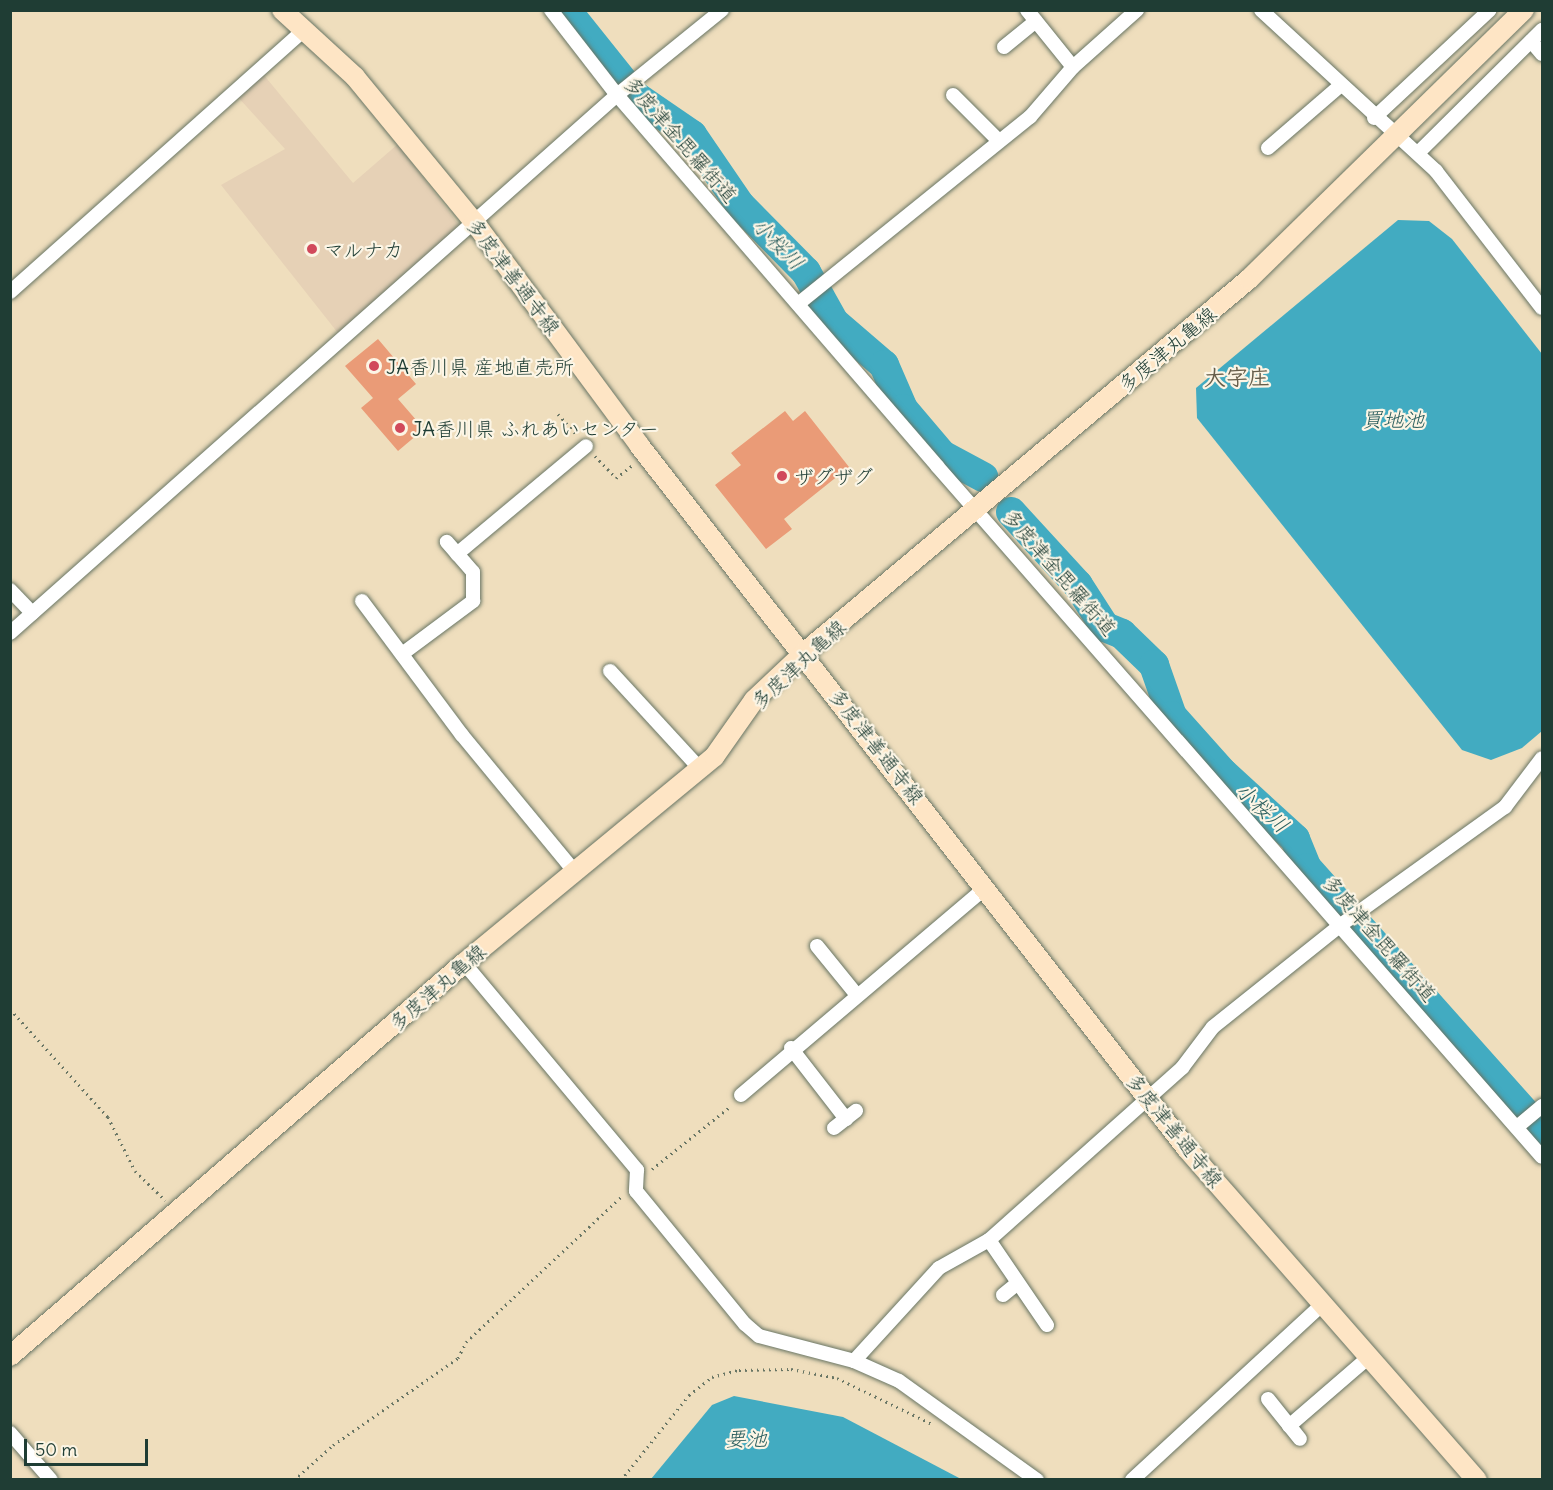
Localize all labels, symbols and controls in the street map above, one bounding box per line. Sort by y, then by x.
street label: 多度津金毘羅街道 [619,71,743,207]
street label: 多度津善通寺線 [462,213,566,339]
water label: 小桜川 [747,213,809,275]
place label: マルナカ [324,237,404,261]
marker: マルナカ [305,242,319,256]
street label: 多度津丸亀線 [1113,301,1221,397]
place label: JA香川県 産地直売所 [386,354,574,378]
marker: JA香川県 産地直売所 [367,359,381,373]
district label: 大字庄 [1204,365,1270,391]
water label: 買地池 [1362,407,1424,433]
place label: JA香川県 ふれあいセンター [412,416,660,440]
marker: JA香川県 ふれあいセンター [393,421,407,435]
place label: ザグザグ [794,464,874,488]
marker: ザグザグ [775,469,789,483]
street label: 多度津金毘羅街道 [998,504,1122,640]
street label: 多度津丸亀線 [746,614,850,714]
street label: 多度津善通寺線 [824,683,930,809]
water label: 小桜川 [1230,778,1294,838]
street label: 多度津金毘羅街道 [1318,870,1442,1006]
street label: 多度津丸亀線 [384,939,490,1035]
street label: 多度津善通寺線 [1122,1068,1228,1192]
water label: 要池 [725,1426,767,1452]
scale bar [27,1427,152,1465]
text: 50 m [35,1438,77,1461]

